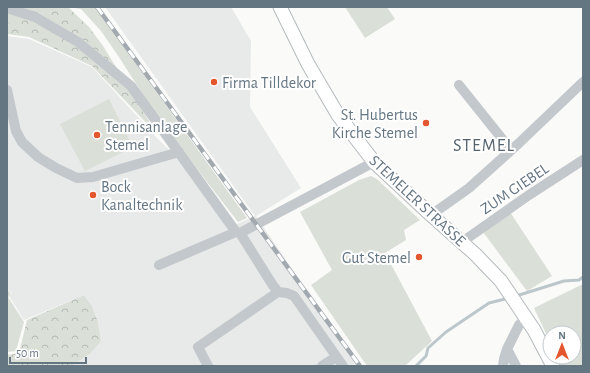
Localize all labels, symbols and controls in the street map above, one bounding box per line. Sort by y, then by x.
place label: Firma Tilldekor [222,75,317,91]
marker: Firma Tilldekor [209,77,219,87]
place label: St. Hubertus Kirche Stemel [332,107,418,141]
marker: St. Hubertus Kirche Stemel [421,118,431,128]
place label: Tennisanlage Stemel [105,119,187,153]
marker: Tennisanlage Stemel [92,130,102,140]
district label: STEMEL [453,137,515,155]
street label: STEMELER STRASSE [366,152,469,249]
street label: ZUM GIEBEL [478,160,552,217]
place label: Bock Kanaltechnik [101,179,183,213]
marker: Bock Kanaltechnik [88,190,98,200]
place label: Gut Stemel [342,250,411,266]
marker: Gut Stemel [414,252,424,262]
north arrow [542,325,582,365]
text: N [558,330,566,341]
scale bar [10,339,86,365]
text: 50 m [16,347,39,359]

